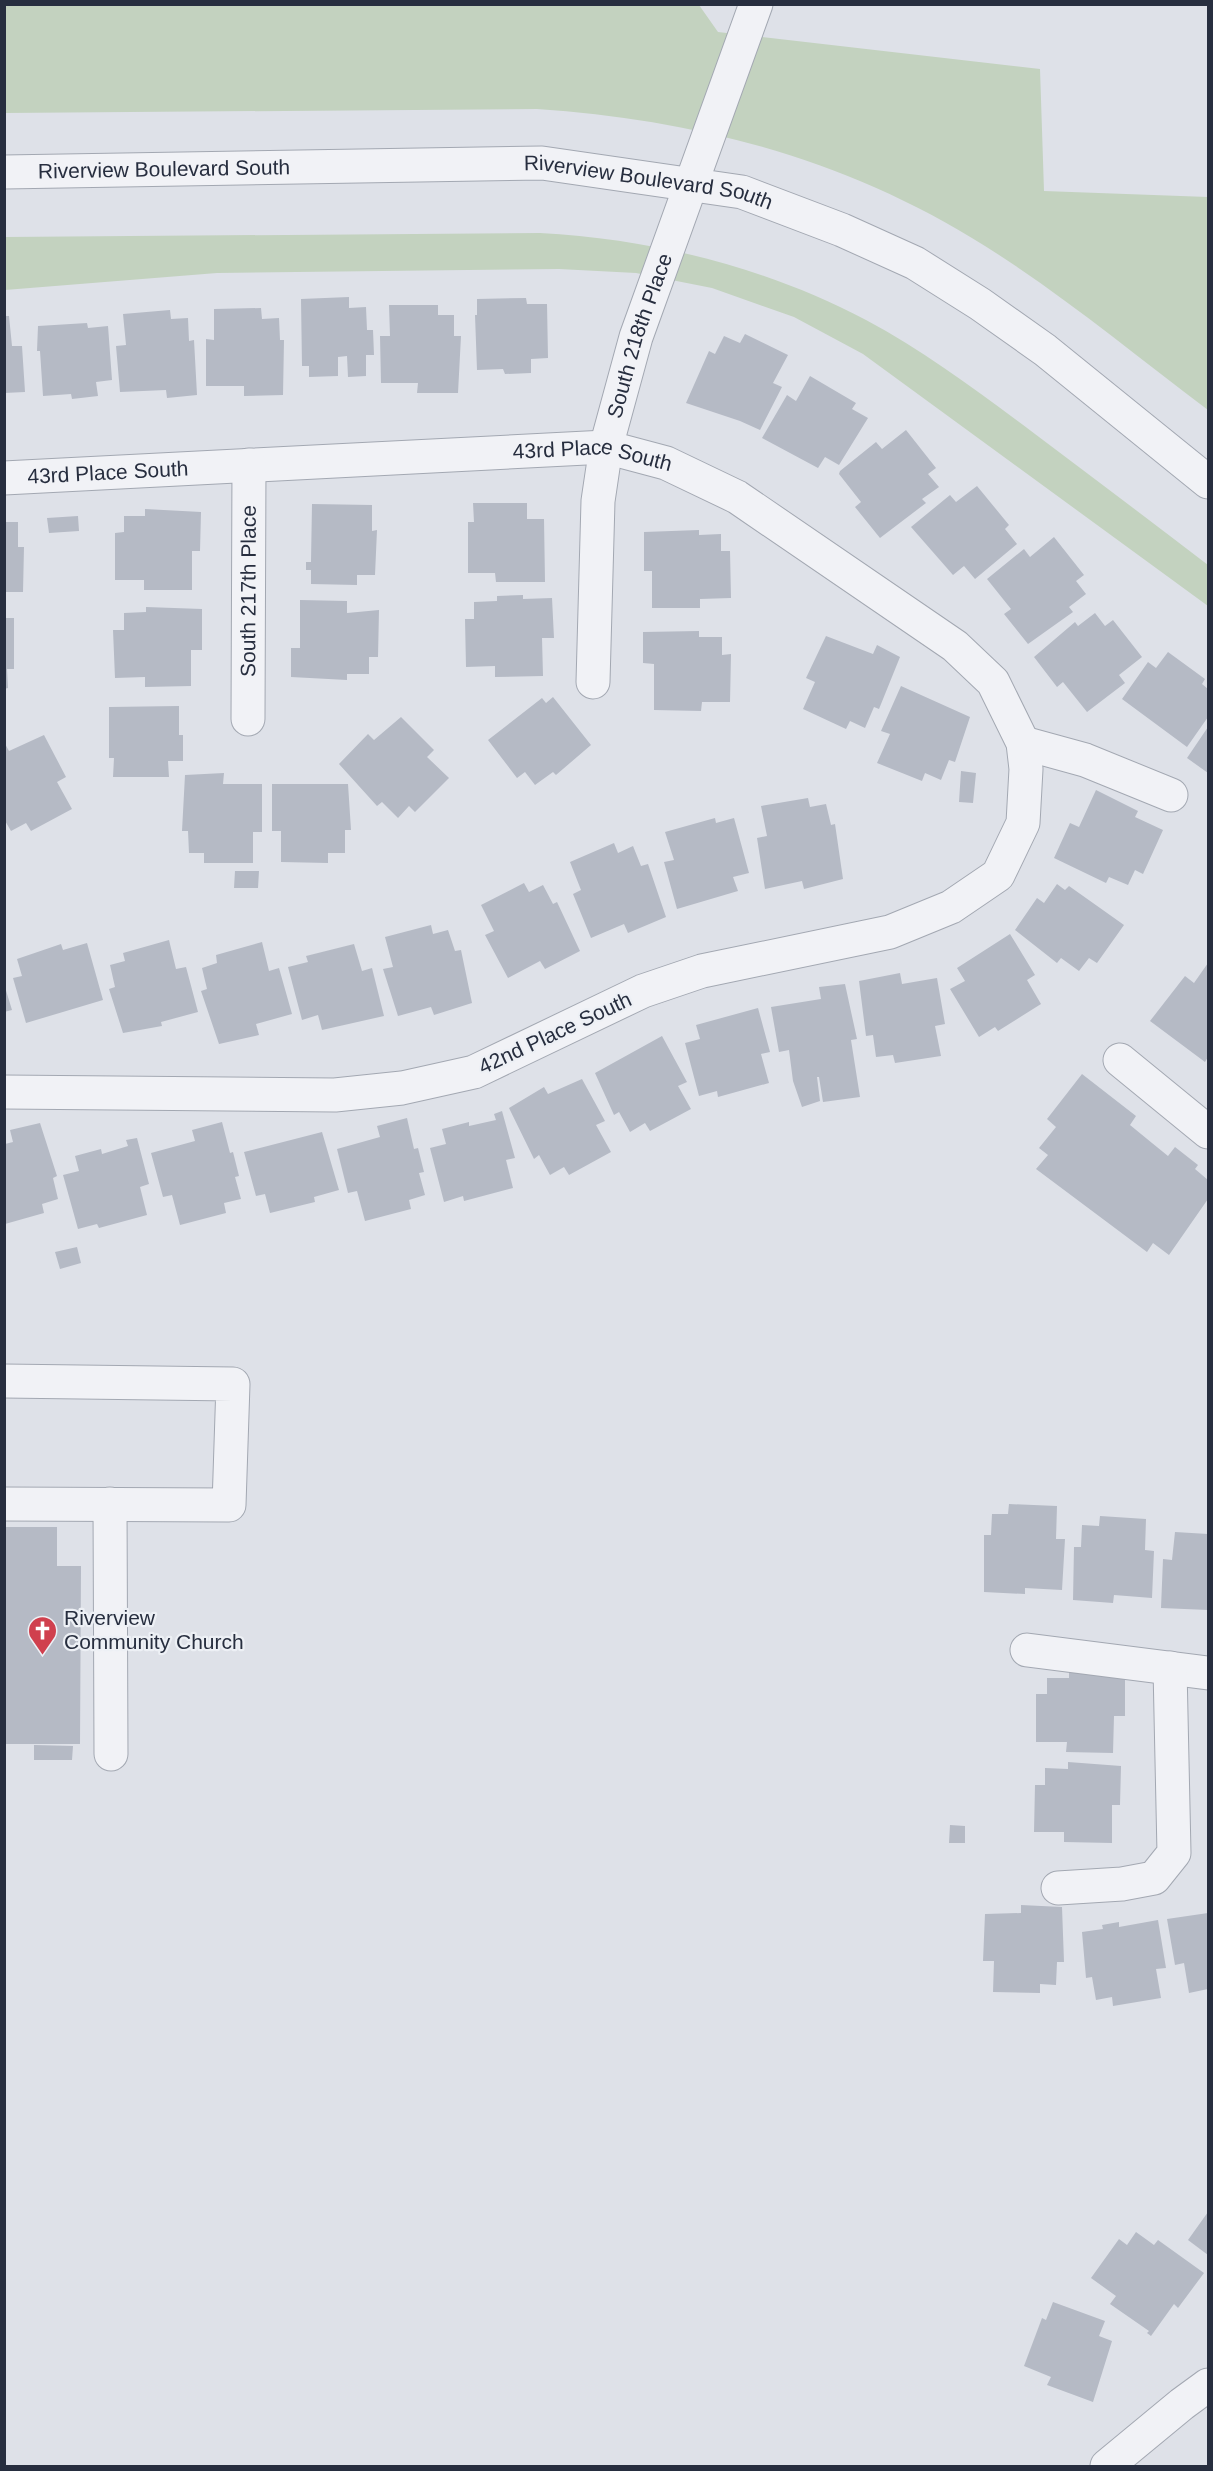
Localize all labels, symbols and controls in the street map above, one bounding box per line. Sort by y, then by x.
street label: Riverview Boulevard South [524,151,776,214]
street label: Riverview Boulevard South [38,155,290,182]
street label: South 218th Place [602,250,676,421]
street label: 43rd Place South [512,434,675,475]
street label: 43rd Place South [27,457,189,488]
street label: South 217th Place [236,505,260,677]
street label: 42nd Place South [475,987,635,1078]
place label: Riverview Community Church [64,1606,244,1653]
church icon: Riverview Community Church [27,1614,59,1656]

